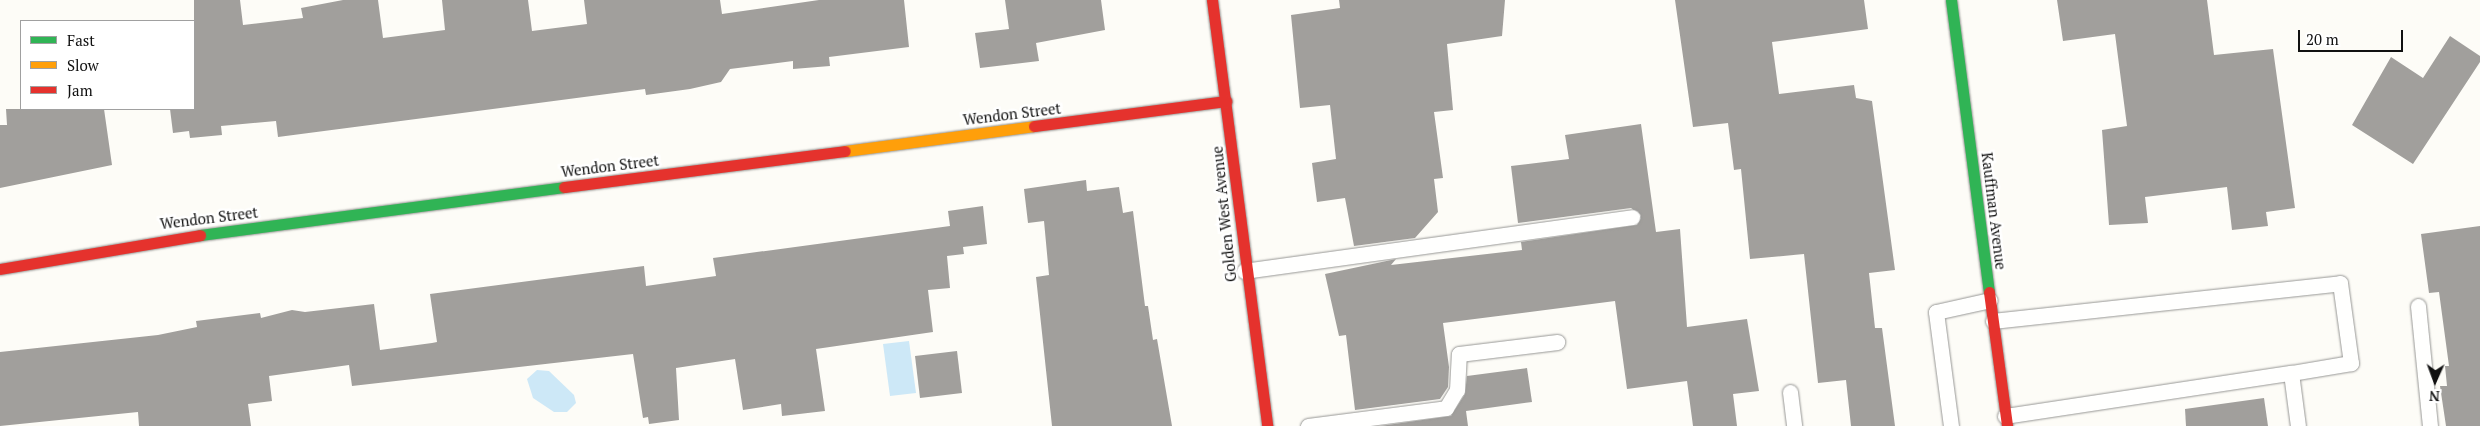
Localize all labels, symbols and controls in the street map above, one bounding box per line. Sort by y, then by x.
legend [20,20,195,110]
scale bar [2300,20,2405,52]
text: 20 m [2306,29,2339,49]
text: Fast [67,30,95,50]
text: Slow [67,55,99,75]
text: Jam [67,80,93,100]
street label: Wendon Street [962,99,1062,129]
street label: Golden West Avenue [1208,145,1240,283]
street label: Wendon Street [560,151,660,181]
street label: Kauffman Avenue [1978,151,2010,271]
street label: Wendon Street [159,203,259,233]
north arrow [2410,356,2460,406]
text: N [2429,387,2440,406]

